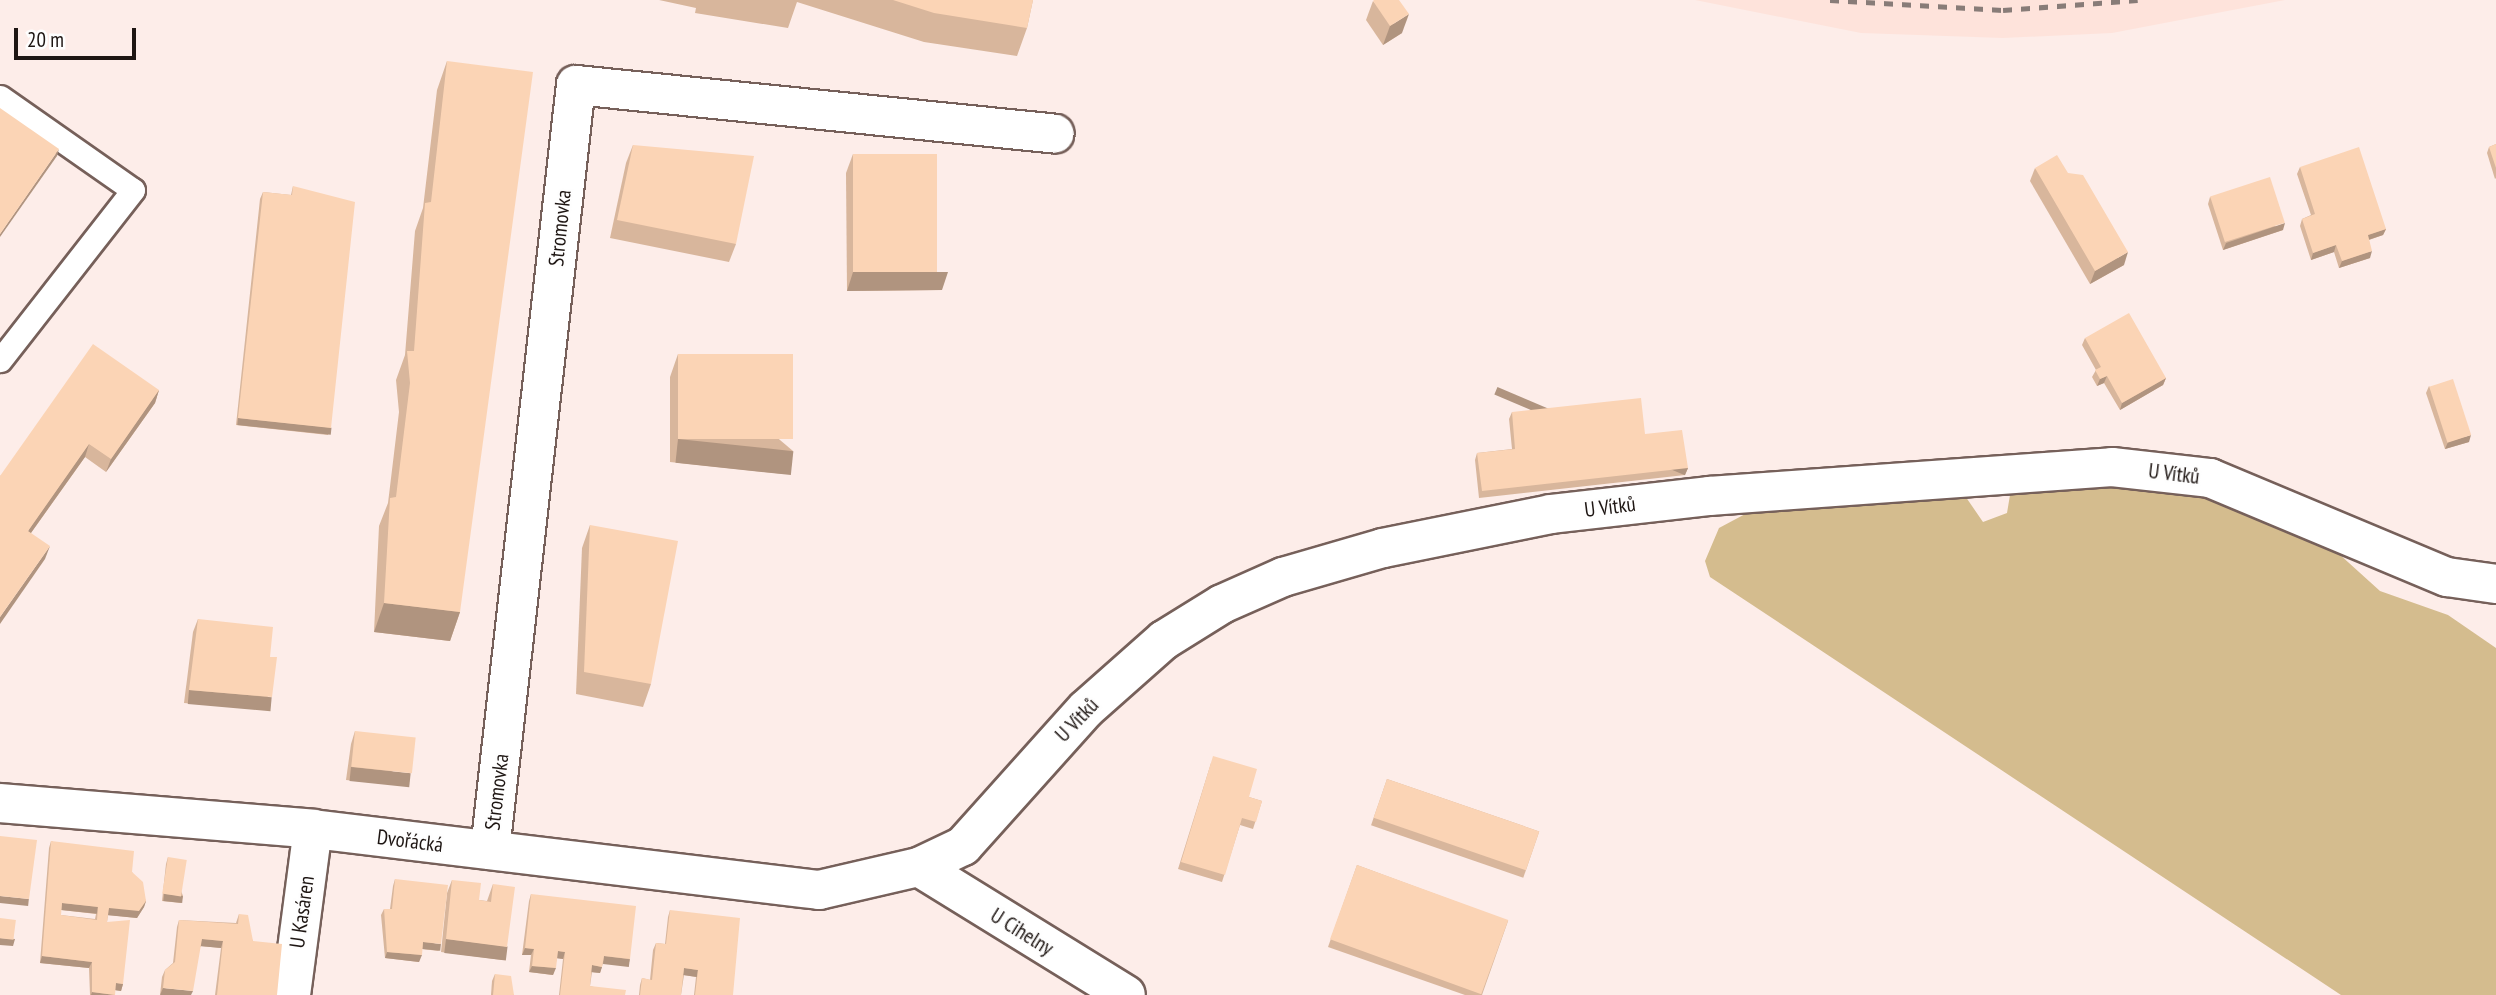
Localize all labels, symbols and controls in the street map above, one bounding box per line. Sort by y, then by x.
scale bar [18,14,140,58]
text: 20 m [27,26,64,53]
street label: Stromovka [543,188,577,268]
street label: U Vítků [2147,458,2201,490]
street label: U Vítků [1583,491,1637,523]
street label: U Vítků [1050,693,1104,747]
street label: Stromovka [480,752,514,832]
street label: Dvořácká [376,824,444,858]
street label: U Kasáren [284,874,320,950]
street label: U Cihelny [986,903,1058,961]

